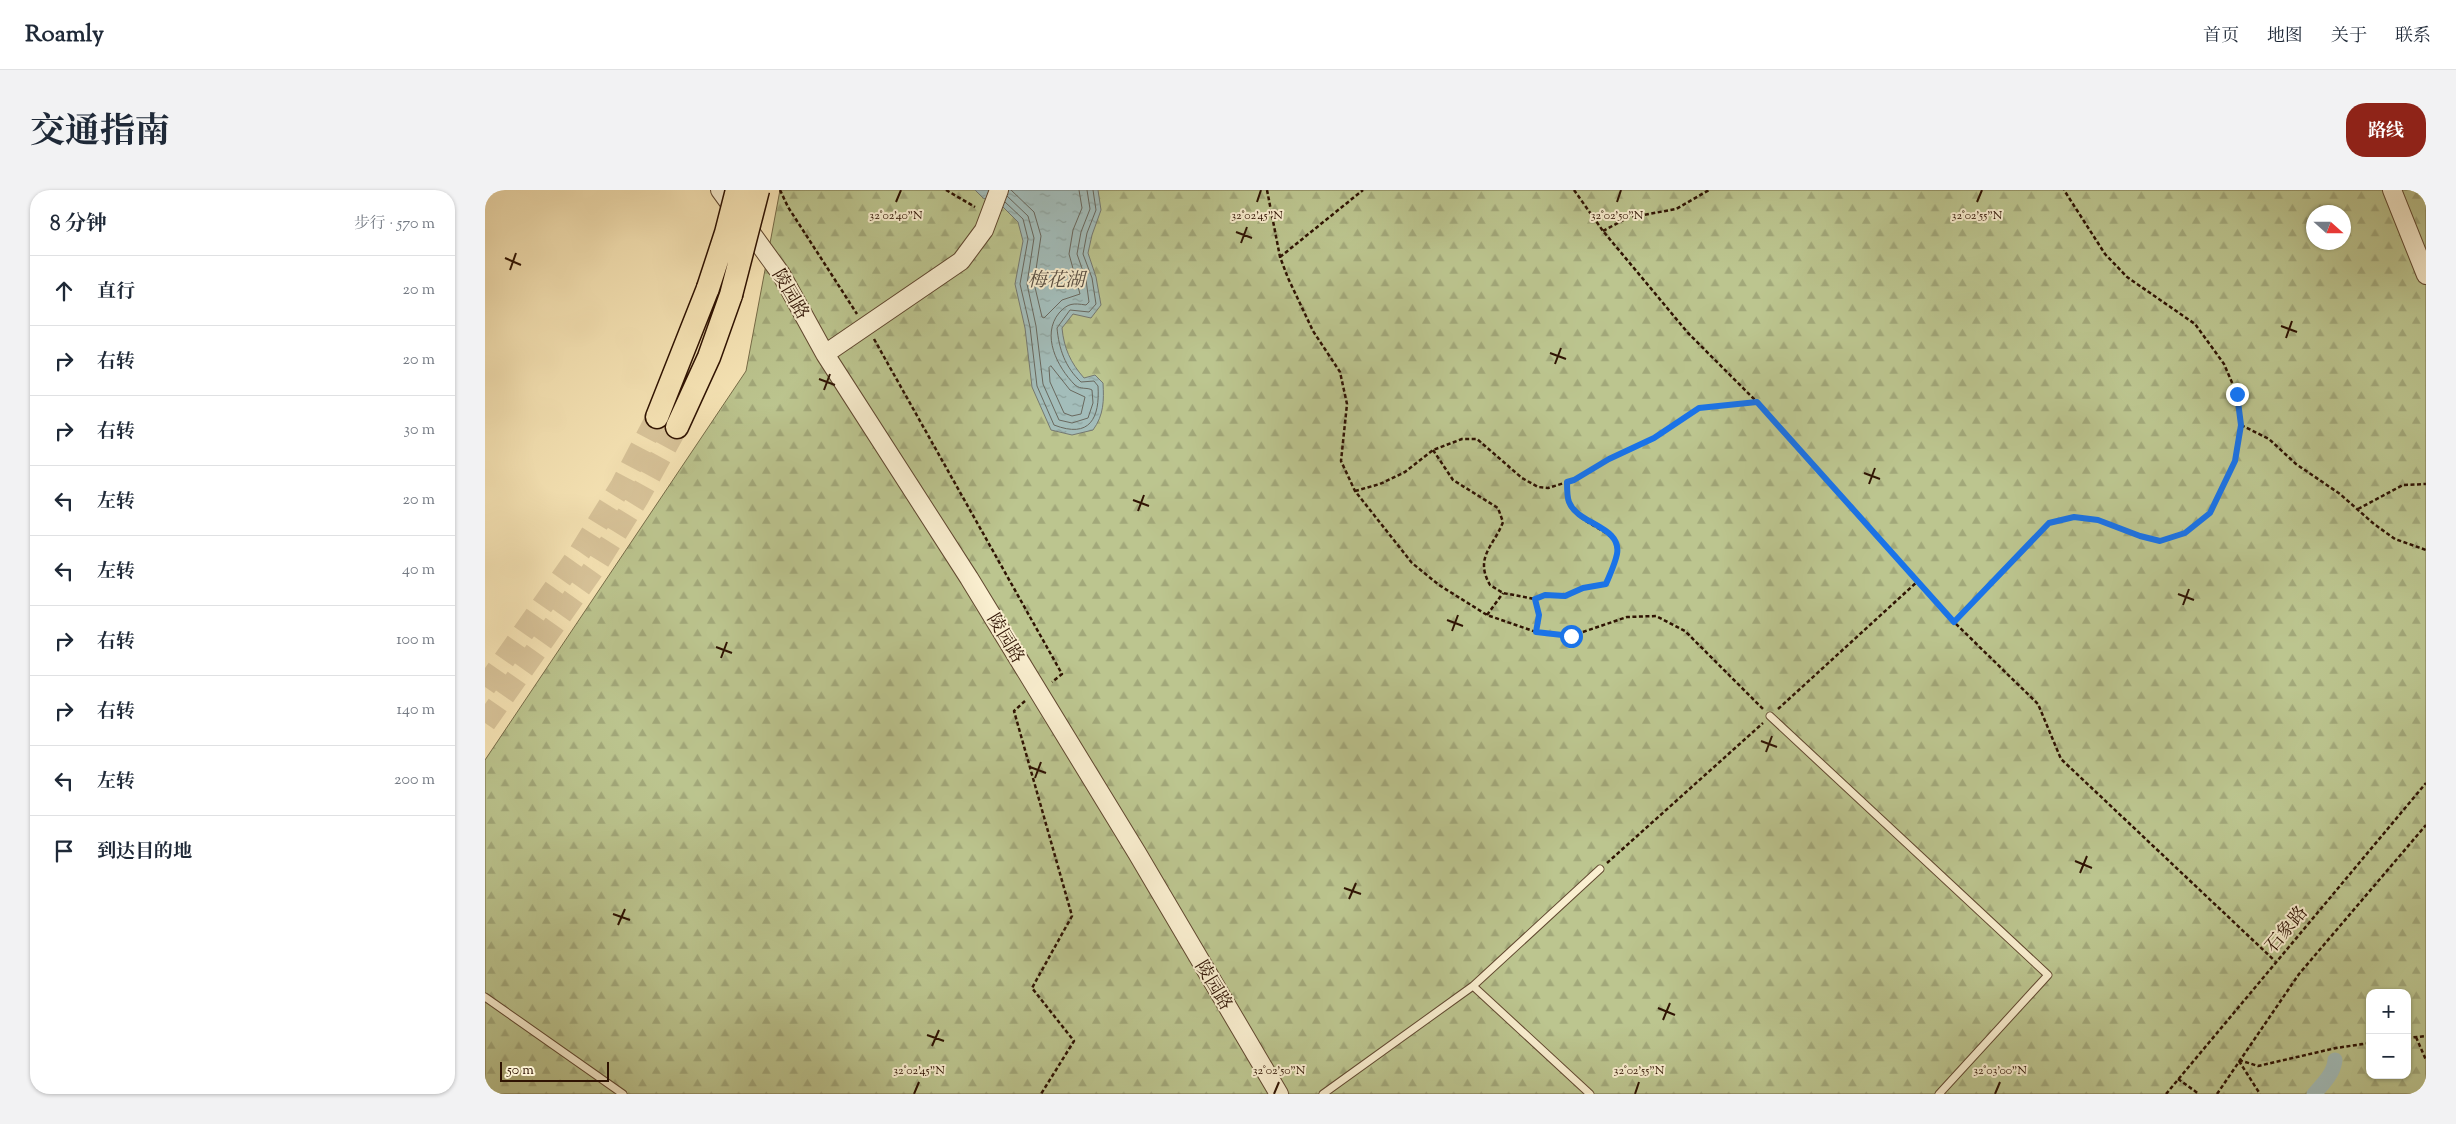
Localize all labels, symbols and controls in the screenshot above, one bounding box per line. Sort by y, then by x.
text: Roamly [25,18,104,52]
text: 首页 [2203,24,2239,50]
text: 地图 [2267,24,2303,50]
text: 关于 [2331,24,2367,50]
text: 联系 [2395,24,2431,50]
button: 路线 [2346,103,2426,157]
text: 交通指南 [30,108,170,159]
north arrow [2306,205,2351,250]
text: 32°02'40"N [869,207,923,225]
text: 32°02'45"N [1231,207,1283,225]
text: 32°02'50"N [1591,207,1644,225]
text: 32°02'55"N [1952,207,2003,225]
text: 8 分钟 [50,210,107,240]
text: 步行 · 570 m [354,213,435,236]
street label: 陵园路 [765,265,814,325]
water label: 梅花湖 [1027,268,1087,295]
icon: ahead [50,277,78,305]
text: 直行 [97,279,135,306]
text: 20 m [402,279,435,302]
icon: right [50,347,78,375]
text: 右转 [97,349,135,376]
text: 20 m [402,349,435,372]
route end [2226,383,2249,406]
icon: right [50,417,78,445]
text: 右转 [97,419,135,446]
text: 30 m [404,419,435,442]
icon: left [50,487,78,515]
text: 左转 [97,489,135,516]
text: 20 m [402,489,435,512]
icon: left [50,557,78,585]
text: 左转 [97,559,135,586]
text: 40 m [402,559,435,582]
street label: 陵园路 [979,609,1029,669]
route start [1560,625,1583,648]
icon: right [50,627,78,655]
text: 右转 [97,629,135,656]
text: 100 m [396,629,435,652]
icon: right [50,697,78,725]
text: 右转 [97,699,135,726]
text: 140 m [397,699,435,722]
icon: left [50,767,78,795]
text: 左转 [97,769,135,796]
text: 200 m [394,769,435,792]
icon: arrive [50,837,78,865]
text: 到达目的地 [97,839,192,866]
street label: 石象路 [2260,901,2315,959]
street label: 陵园路 [1187,956,1237,1016]
map controls [2366,989,2411,1079]
button: + [2366,989,2411,1034]
button: − [2366,1034,2411,1079]
scale bar [500,1059,609,1082]
text: 50 m [507,1061,534,1081]
text: 32°02'45"N [893,1062,945,1080]
text: 32°02'50"N [1253,1062,1306,1080]
text: 32°02'55"N [1614,1062,1665,1080]
text: 32°03'00"N [1973,1062,2027,1080]

